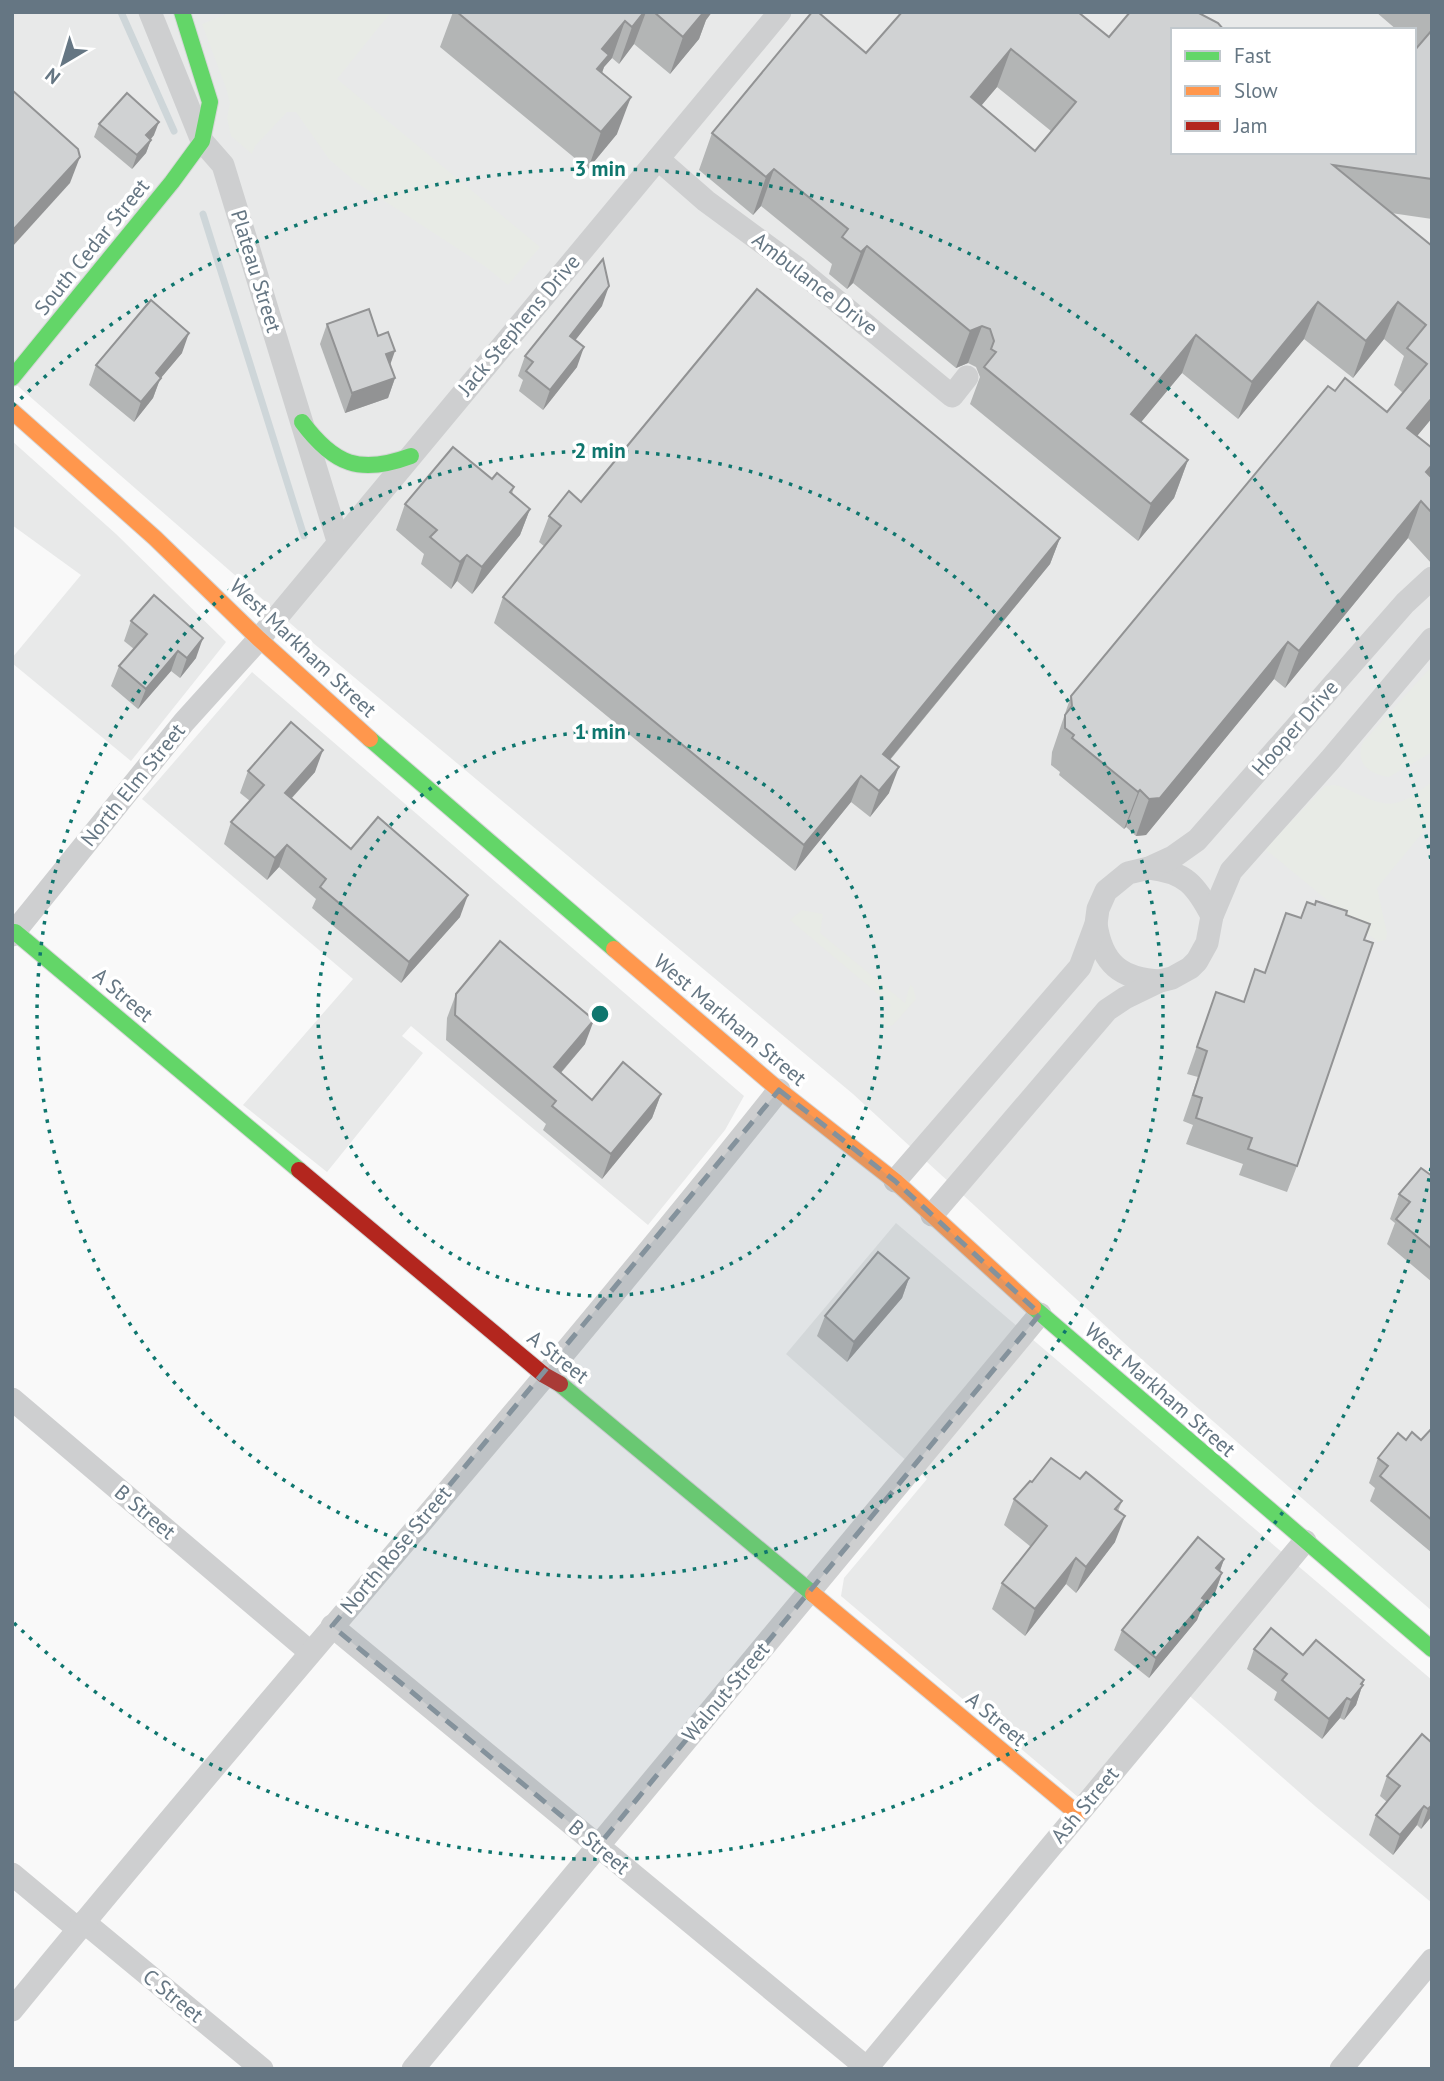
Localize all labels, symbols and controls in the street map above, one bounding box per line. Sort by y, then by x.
north arrow [28,28,98,98]
legend [1171,28,1416,154]
text: Fast [1234,42,1271,69]
text: N [40,63,65,90]
text: Slow [1234,77,1278,104]
text: Jam [1233,112,1268,139]
text: 3 min [574,155,626,182]
street label: South Cedar Street [28,173,155,320]
street label: Plateau Street [225,206,288,335]
street label: Ambulance Drive [747,226,884,341]
street label: Jack Stephens Drive [451,248,586,402]
text: 2 min [574,437,626,464]
street label: West Markham Street [224,573,382,723]
street label: Hooper Drive [1246,674,1344,781]
street label: North Elm Street [75,717,191,852]
text: 1 min [574,718,626,745]
street label: West Markham Street [648,948,812,1091]
street label: A Street [88,962,159,1028]
centre of rings [588,1002,612,1026]
street label: West Markham Street [1079,1317,1241,1463]
street label: A Street [522,1324,594,1389]
street label: B Street [109,1478,181,1545]
street label: North Rose Street [334,1480,457,1619]
street label: Walnut Street [676,1636,775,1747]
street label: A Street [961,1686,1032,1752]
street label: Ash Street [1045,1761,1124,1849]
street label: B Street [563,1813,635,1880]
street label: C Street [137,1963,209,2028]

